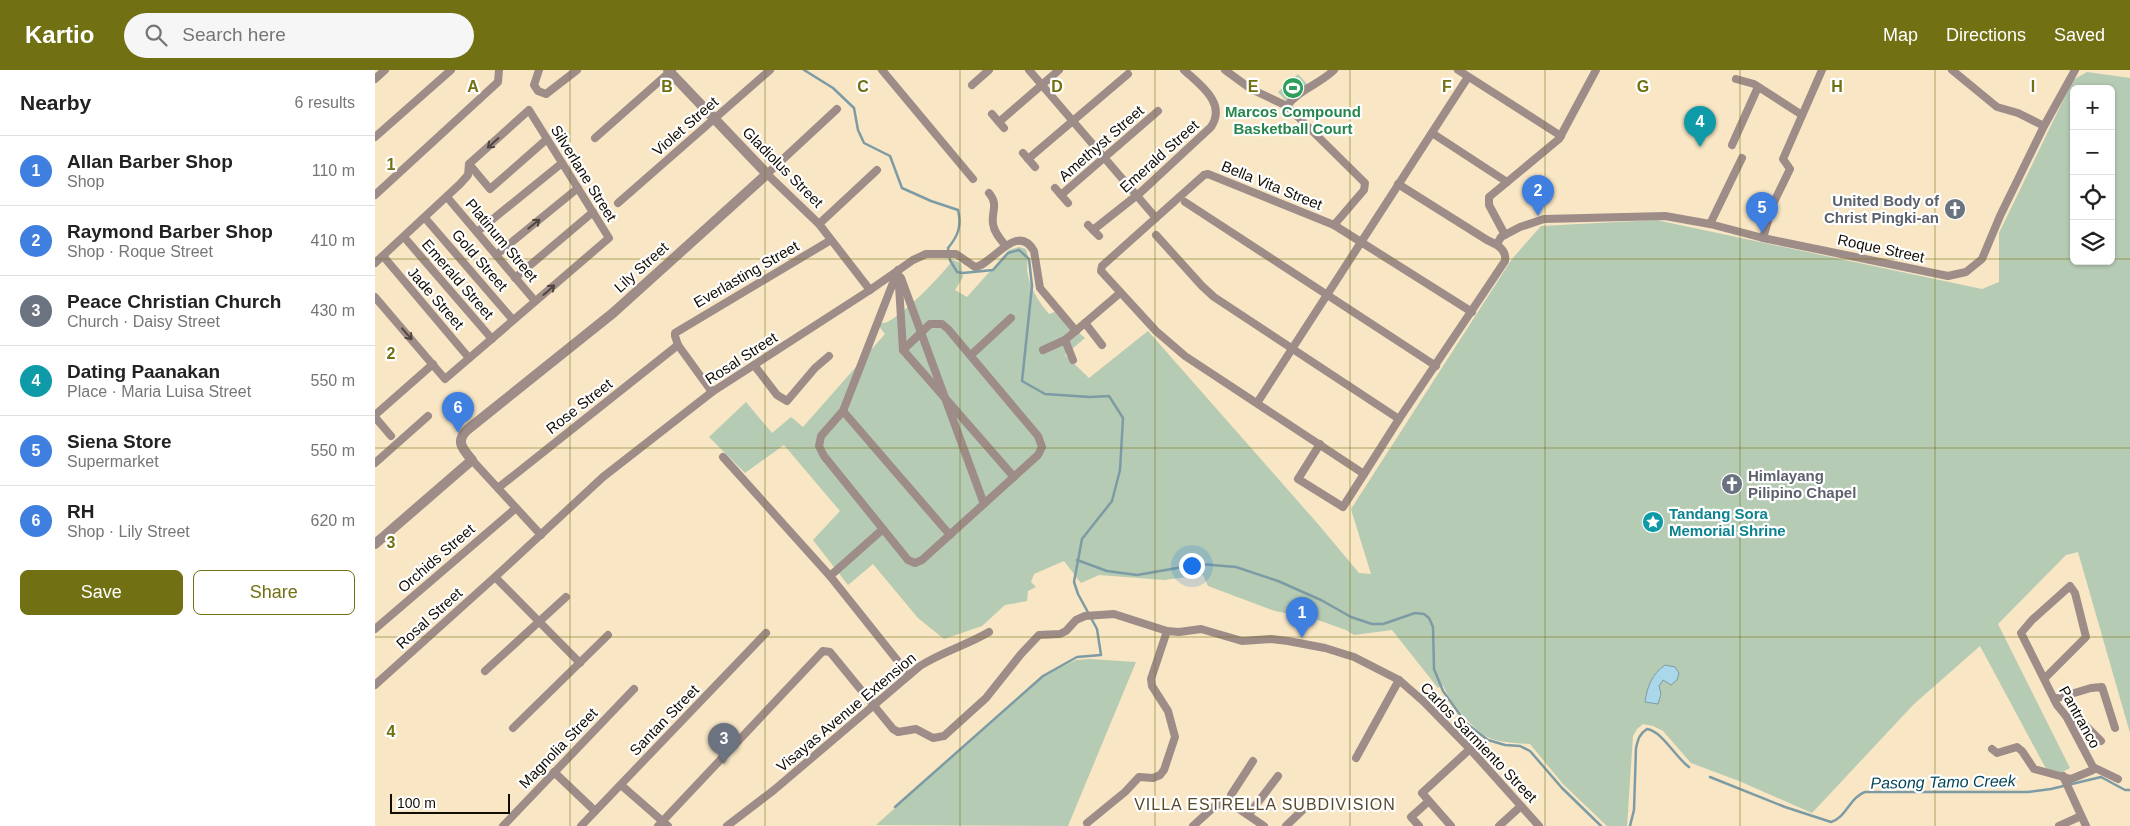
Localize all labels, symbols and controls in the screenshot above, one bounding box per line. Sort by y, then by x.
search box [124,13,474,58]
text: Kartio [25,21,94,48]
icon: search [142,21,170,49]
text: Search here [182,24,286,45]
text: Map [1883,25,1918,45]
text: Directions [1946,25,2026,45]
text: Saved [2054,25,2105,45]
sports icon: Marcos Compound Basketball Court [1281,76,1305,100]
text: A [467,78,479,95]
text: B [661,78,673,95]
text: C [857,78,869,95]
text: D [1051,78,1063,95]
text: E [1248,78,1259,95]
text: F [1442,78,1452,95]
text: G [1637,78,1649,95]
text: H [1831,78,1843,95]
text: I [2031,78,2035,95]
map controls [2070,85,2115,265]
button: + [2070,85,2115,130]
text: Nearby [20,91,91,114]
street label: Violet Street [649,92,722,159]
text: 6 results [295,94,355,111]
street label: Amethyst Street [1055,101,1147,184]
place label: Marcos Compound Basketball Court [1225,103,1361,137]
pin: 4 [1684,106,1716,147]
street label: Emerald Street [1116,116,1202,196]
street label: Silverlane Street [548,122,621,225]
street label: Gladiolus Street [739,123,827,211]
button: − [2070,130,2115,175]
one-way arrow [486,137,499,149]
text: Allan Barber Shop [67,151,233,172]
text: 1 [387,156,396,173]
street label: Bella Vita Street [1219,157,1326,213]
text: 1 [32,162,40,179]
text: 110 m [312,162,355,179]
text: Shop [67,173,104,190]
pin: 2 [1522,175,1554,216]
button: locate [2070,175,2115,220]
pin: 5 [1746,192,1778,233]
place label: United Body of Christ Pingki-an [1824,192,1940,226]
street label: Platinum Street [463,195,542,285]
church icon: United Body of Christ Pingki-an [1943,197,1967,221]
one-way arrow [527,219,540,230]
button: layers [2070,220,2115,265]
text: Raymond Barber Shop [67,221,273,242]
street label: Gold Street [449,226,512,295]
street label: Roque Street [1836,230,1927,266]
text: 2 [32,232,40,249]
text: 410 m [311,232,355,249]
street label: Emerald Street [419,236,498,323]
street label: Everlasting Street [690,237,802,311]
street label: Lily Street [611,238,672,296]
text: Shop · Roque Street [67,243,213,260]
street label: Jade Street [404,263,468,333]
one-way arrow [542,284,555,296]
text: Peace Christian Church [67,291,281,312]
text: 3 [32,302,40,319]
text: 430 m [311,302,355,319]
text: Church · Daisy Street [67,313,220,330]
one-way arrow [401,327,412,340]
street label: Rosal Street [702,328,781,388]
text: 2 [387,345,396,362]
text: Dating Paanakan [67,361,220,382]
text: 4 [32,372,40,389]
text: 550 m [311,372,355,389]
street label: Rose Street [543,374,616,437]
text: Place · Maria Luisa Street [67,383,251,400]
pin: 6 [442,392,474,433]
text: Siena Store [67,431,172,452]
text: 5 [32,442,40,459]
text: 550 m [311,442,355,459]
text: Supermarket [67,453,159,470]
place label: Himlayang Pilipino Chapel [1748,467,1856,501]
church icon: Himlayang Pilipino Chapel [1720,472,1744,496]
text: RH [67,501,94,522]
place label: Tandang Sora Memorial Shrine [1669,505,1786,539]
place icon: Tandang Sora Memorial Shrine [1641,510,1665,534]
text: 6 [32,512,40,529]
text: 620 m [311,512,355,529]
street label: Orchids Street [394,520,478,596]
text: Shop · Lily Street [67,523,190,540]
text: 3 [387,534,396,551]
your location [1179,553,1205,579]
button: Save [20,570,183,615]
button: Share [193,570,355,615]
street label: Rosal Street [393,584,466,652]
pin: 1 [1286,597,1318,638]
street label: Visayas Avenue Extension [773,649,919,775]
street label: Carlos Sarmiento Street [1417,679,1541,806]
street label: Santan Street [626,681,703,759]
street label: Pantranco [2056,683,2104,751]
street label: Magnolia Street [515,704,601,792]
text: 4 [387,723,396,740]
pin: 3 [708,723,740,764]
water label: Pasong Tamo Creek [1870,772,2017,792]
scale bar [390,791,510,814]
text: 100 m [397,795,436,811]
district label: VILLA ESTRELLA SUBDIVISION [1134,796,1396,813]

